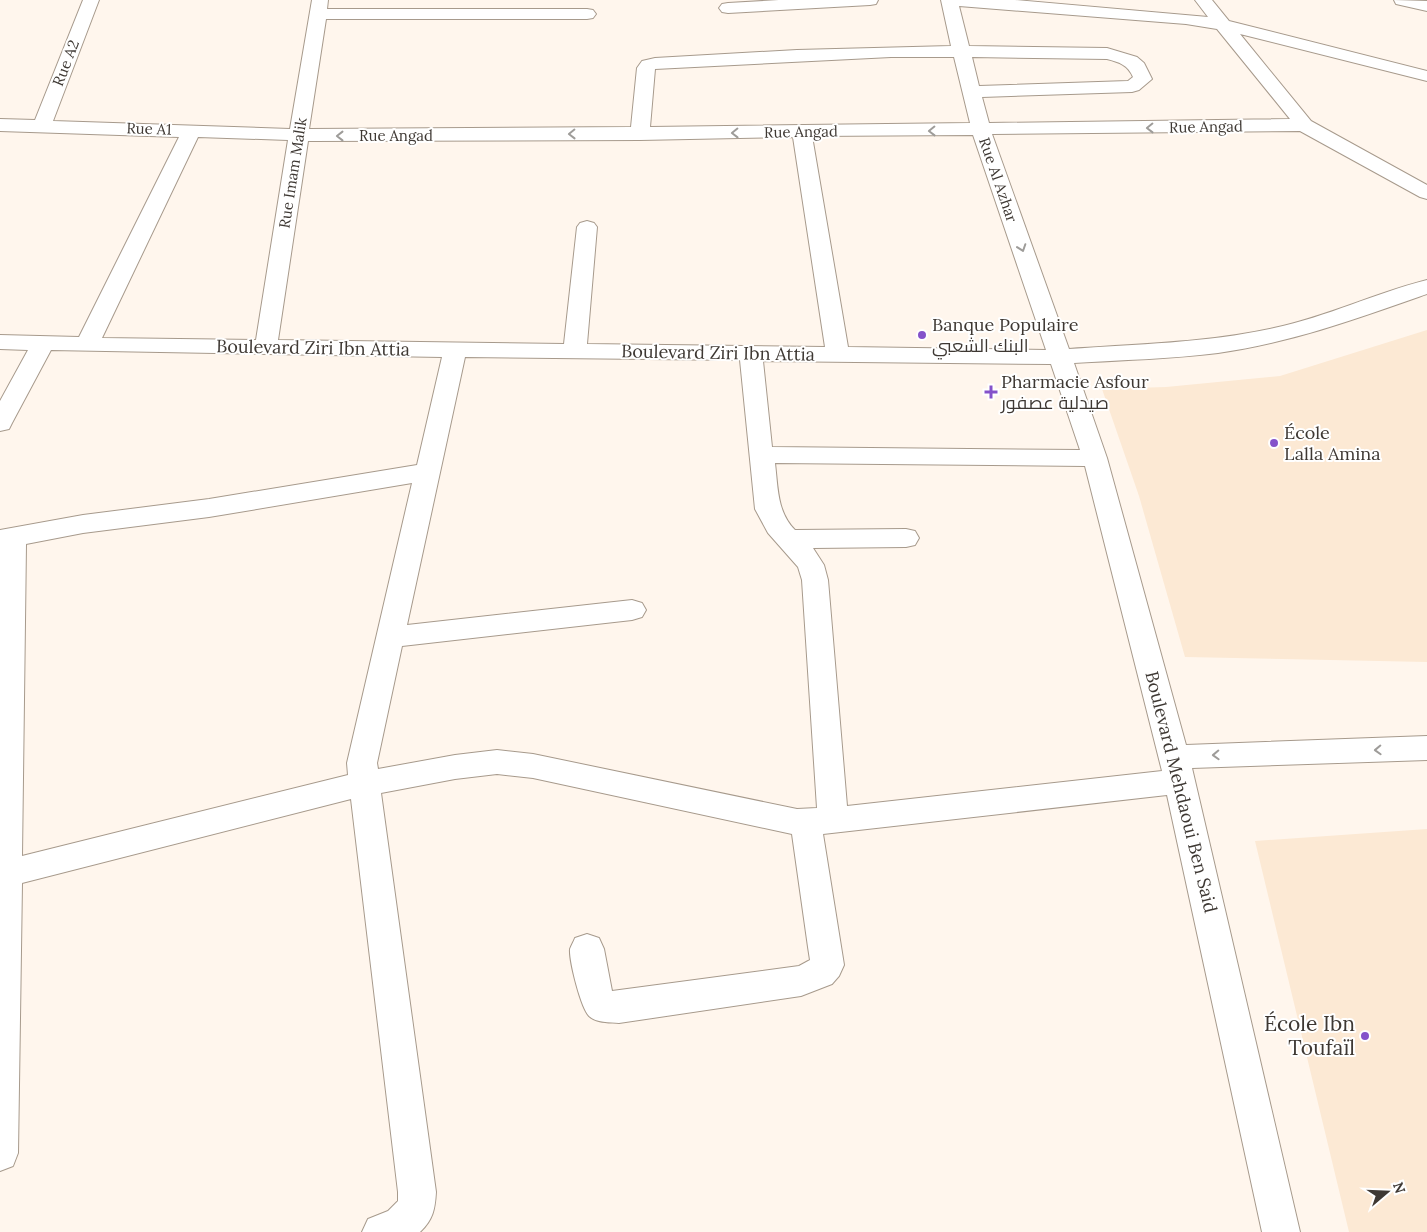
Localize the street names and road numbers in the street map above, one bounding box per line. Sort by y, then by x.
street label: Rue A2 [48,37,83,89]
street label: Rue Imam Malik [274,116,311,230]
street label: Rue Angad [1169,116,1243,137]
street label: Rue A1 [126,118,172,139]
street label: Rue Angad [764,121,838,142]
street label: Rue Angad [359,126,433,145]
street label: Rue Al Azhar [975,135,1022,225]
street label: Boulevard Ziri Ibn Attia [216,334,410,361]
street label: Boulevard Ziri Ibn Attia [621,339,815,366]
street label: Boulevard Mehdaoui Ben Said [1140,669,1223,915]

